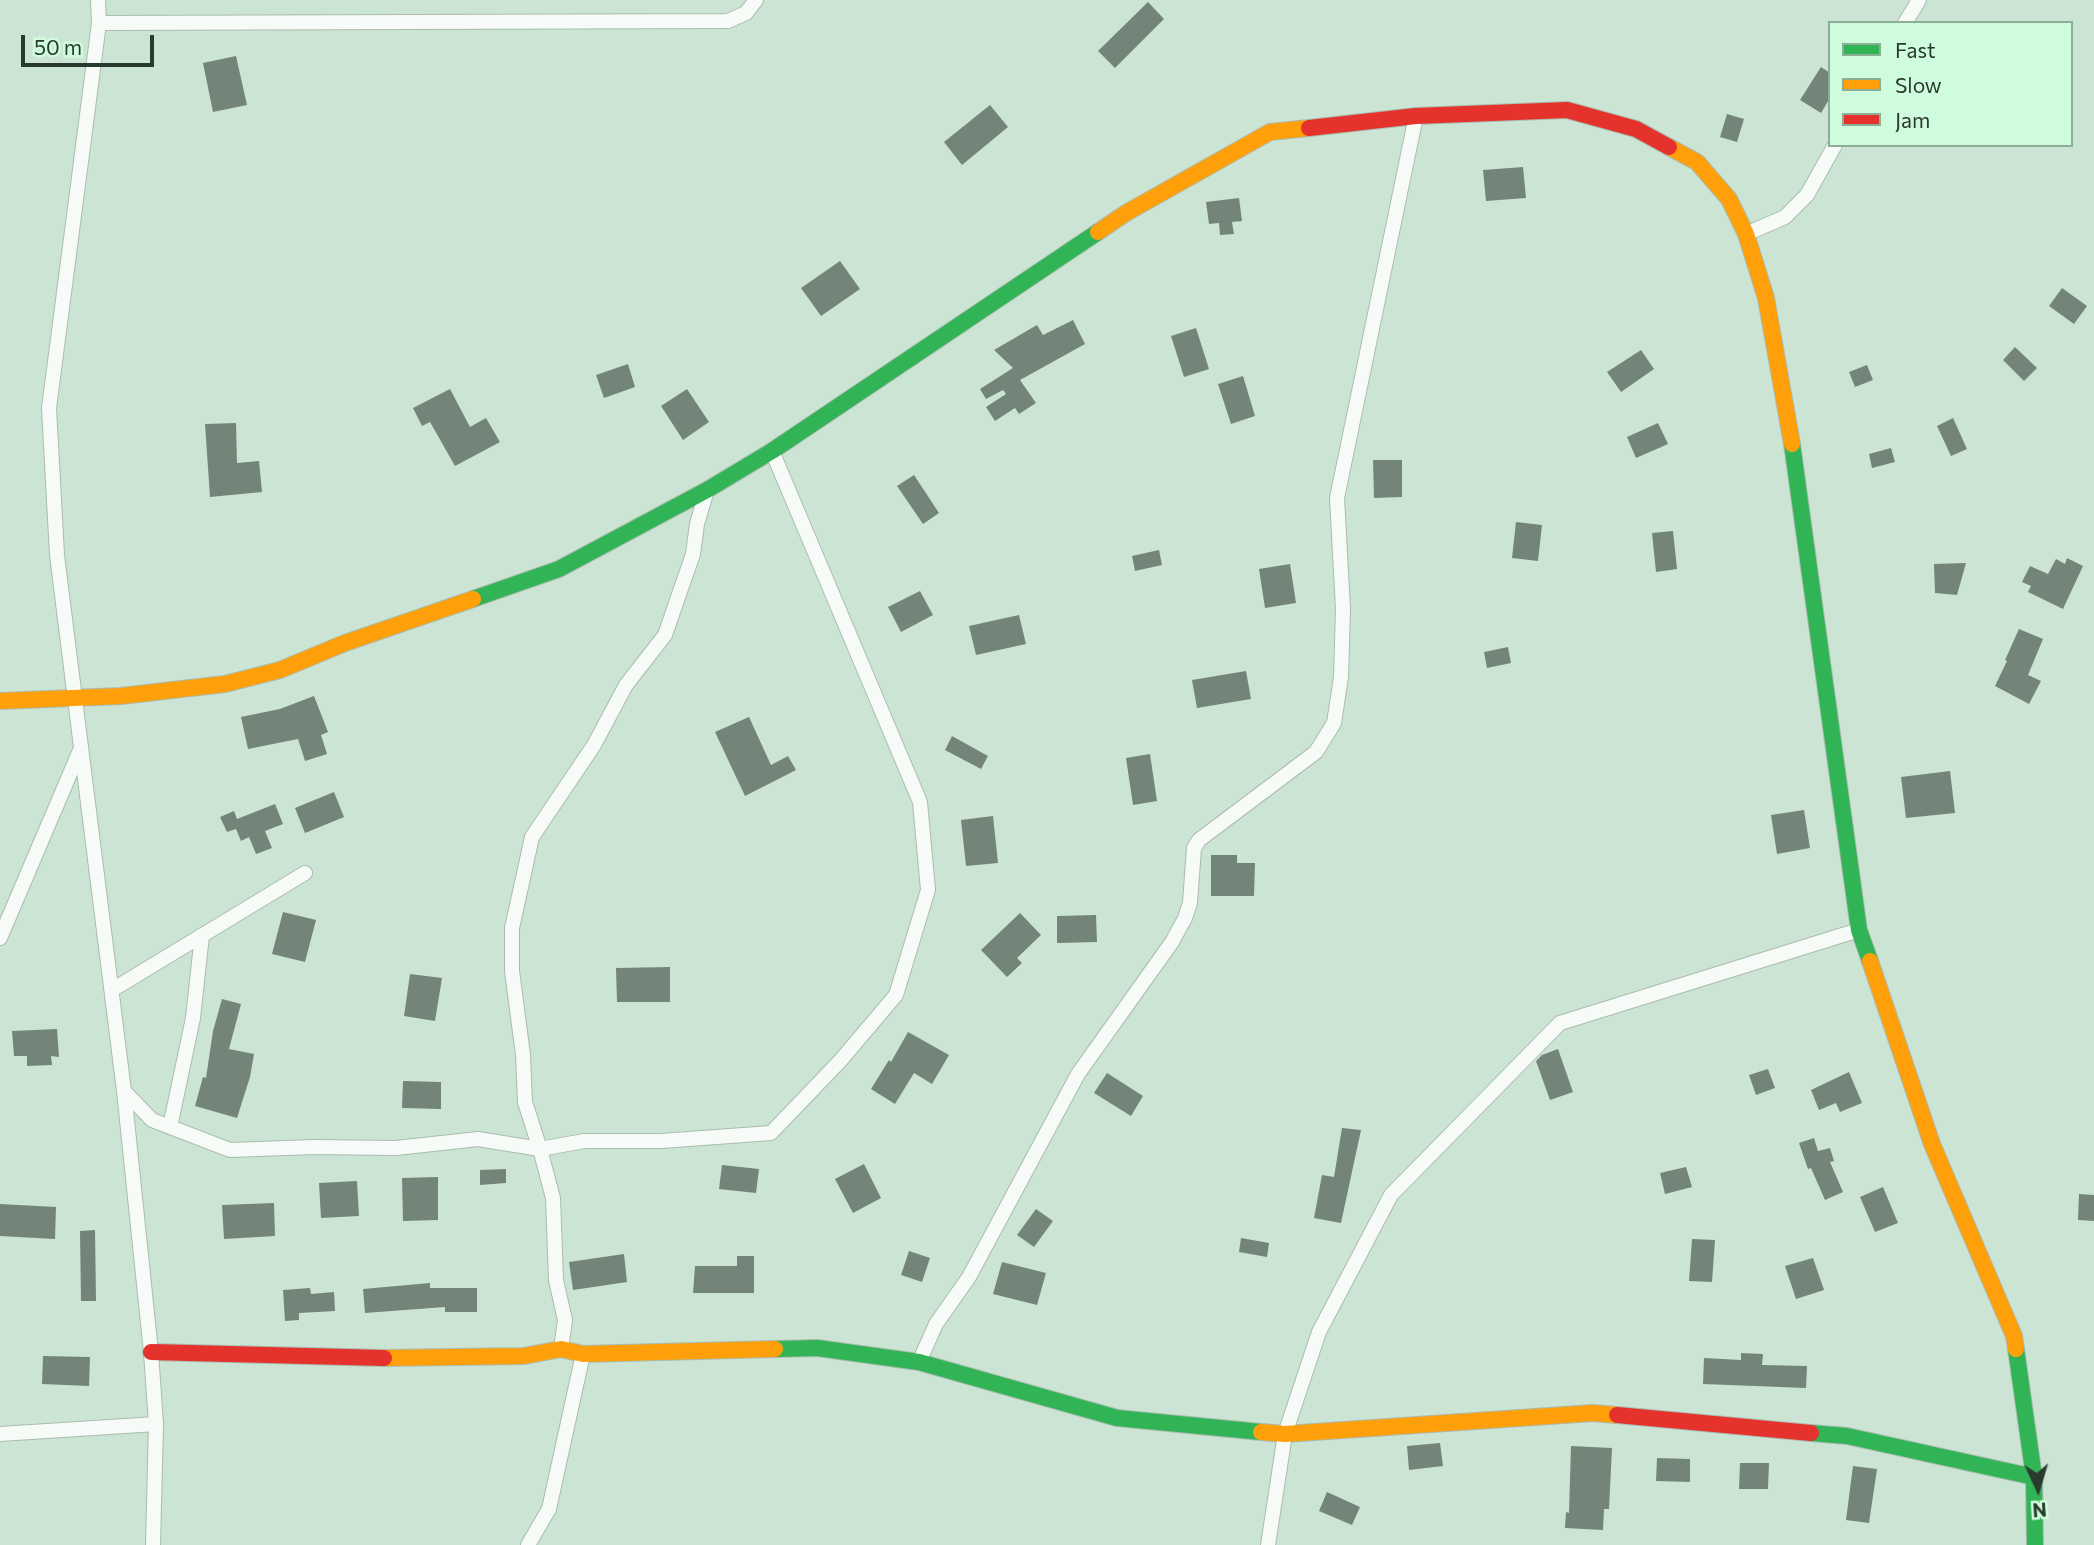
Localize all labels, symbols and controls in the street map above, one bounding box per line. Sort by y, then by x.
scale bar [24,21,158,65]
legend [1828,21,2073,147]
text: 50 m [34,34,82,59]
text: Fast [1895,37,1936,62]
text: Slow [1895,72,1942,97]
text: Jam [1895,107,1930,132]
north arrow [2003,1454,2073,1524]
text: N [2032,1498,2047,1522]

